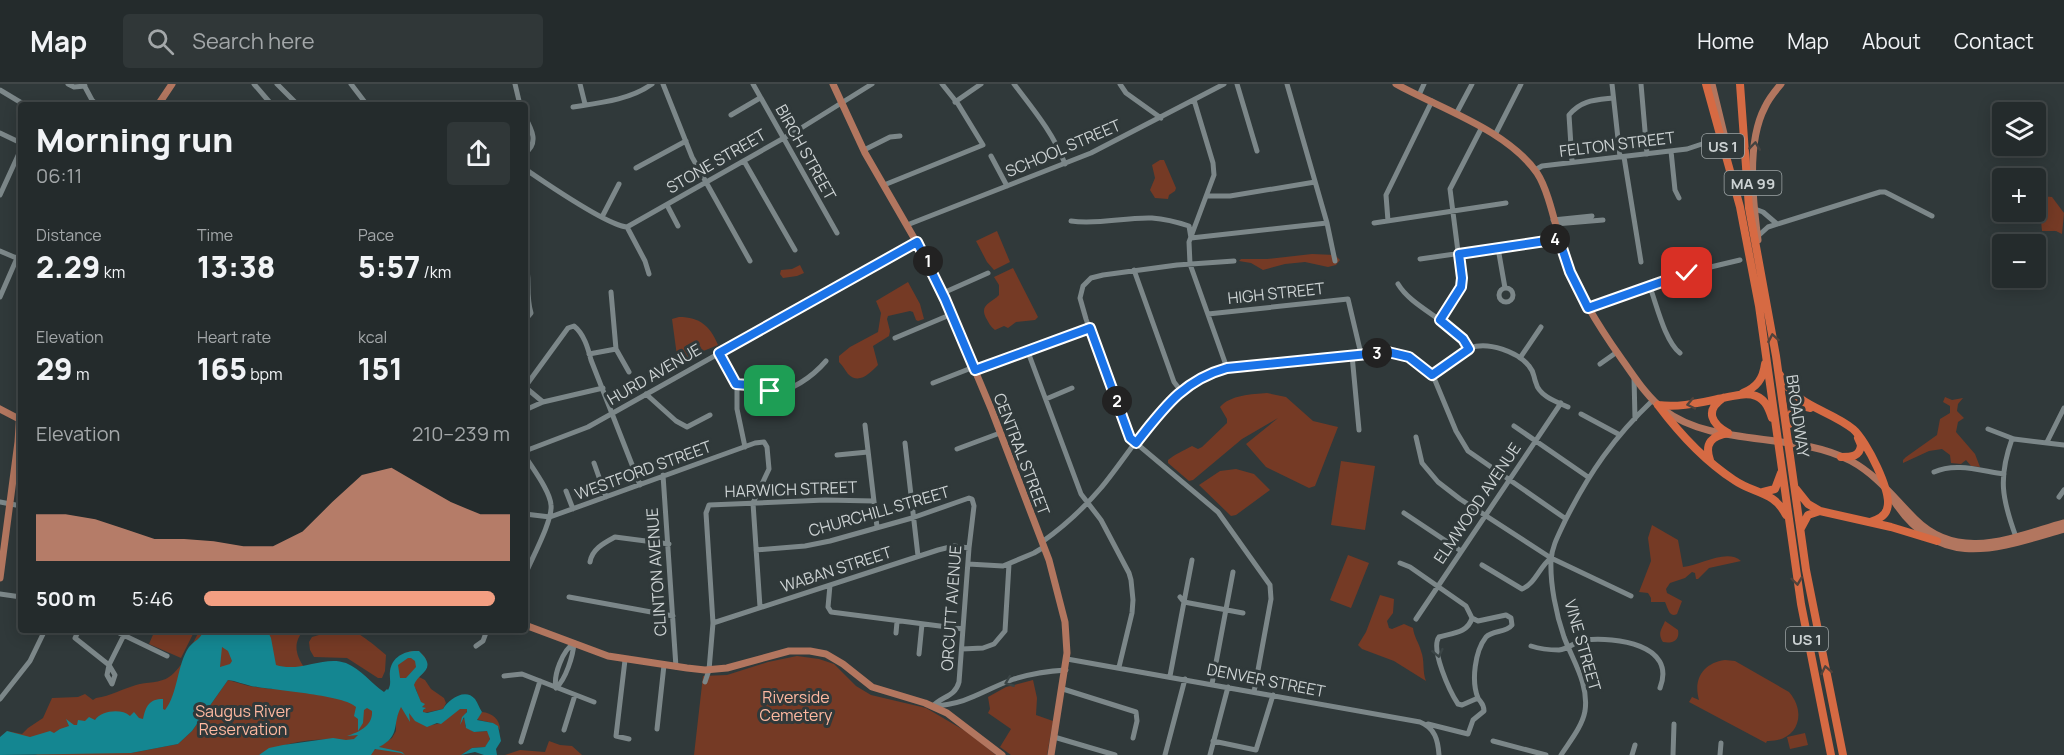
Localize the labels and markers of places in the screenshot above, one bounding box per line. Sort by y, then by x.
pin: 4 [1540,224,1570,254]
pin: 1 [913,246,943,276]
pin [1661,247,1712,298]
pin: 3 [1362,338,1392,368]
pin [744,365,795,416]
pin: 2 [1102,386,1132,416]

